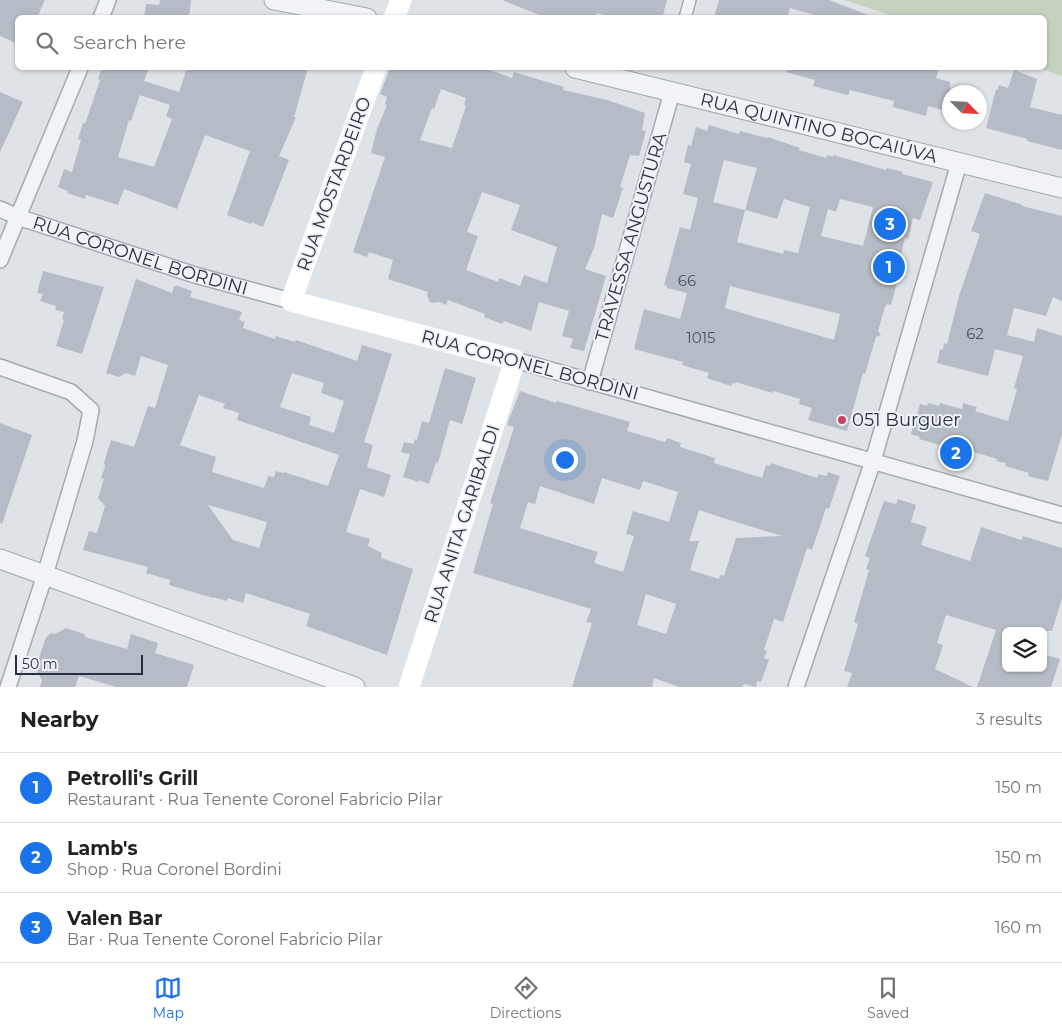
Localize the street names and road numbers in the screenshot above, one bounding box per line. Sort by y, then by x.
street label: RUA QUINTINO BOCAIÚVA [698,88,939,168]
street label: RUA MOSTARDEIRO [292,94,376,274]
street label: TRAVESSA ANGUSTURA [591,130,671,344]
street label: RUA CORONEL BORDINI [30,212,250,300]
street label: RUA CORONEL BORDINI [419,325,641,405]
street label: RUA ANITA GARIBALDI [419,422,505,626]

